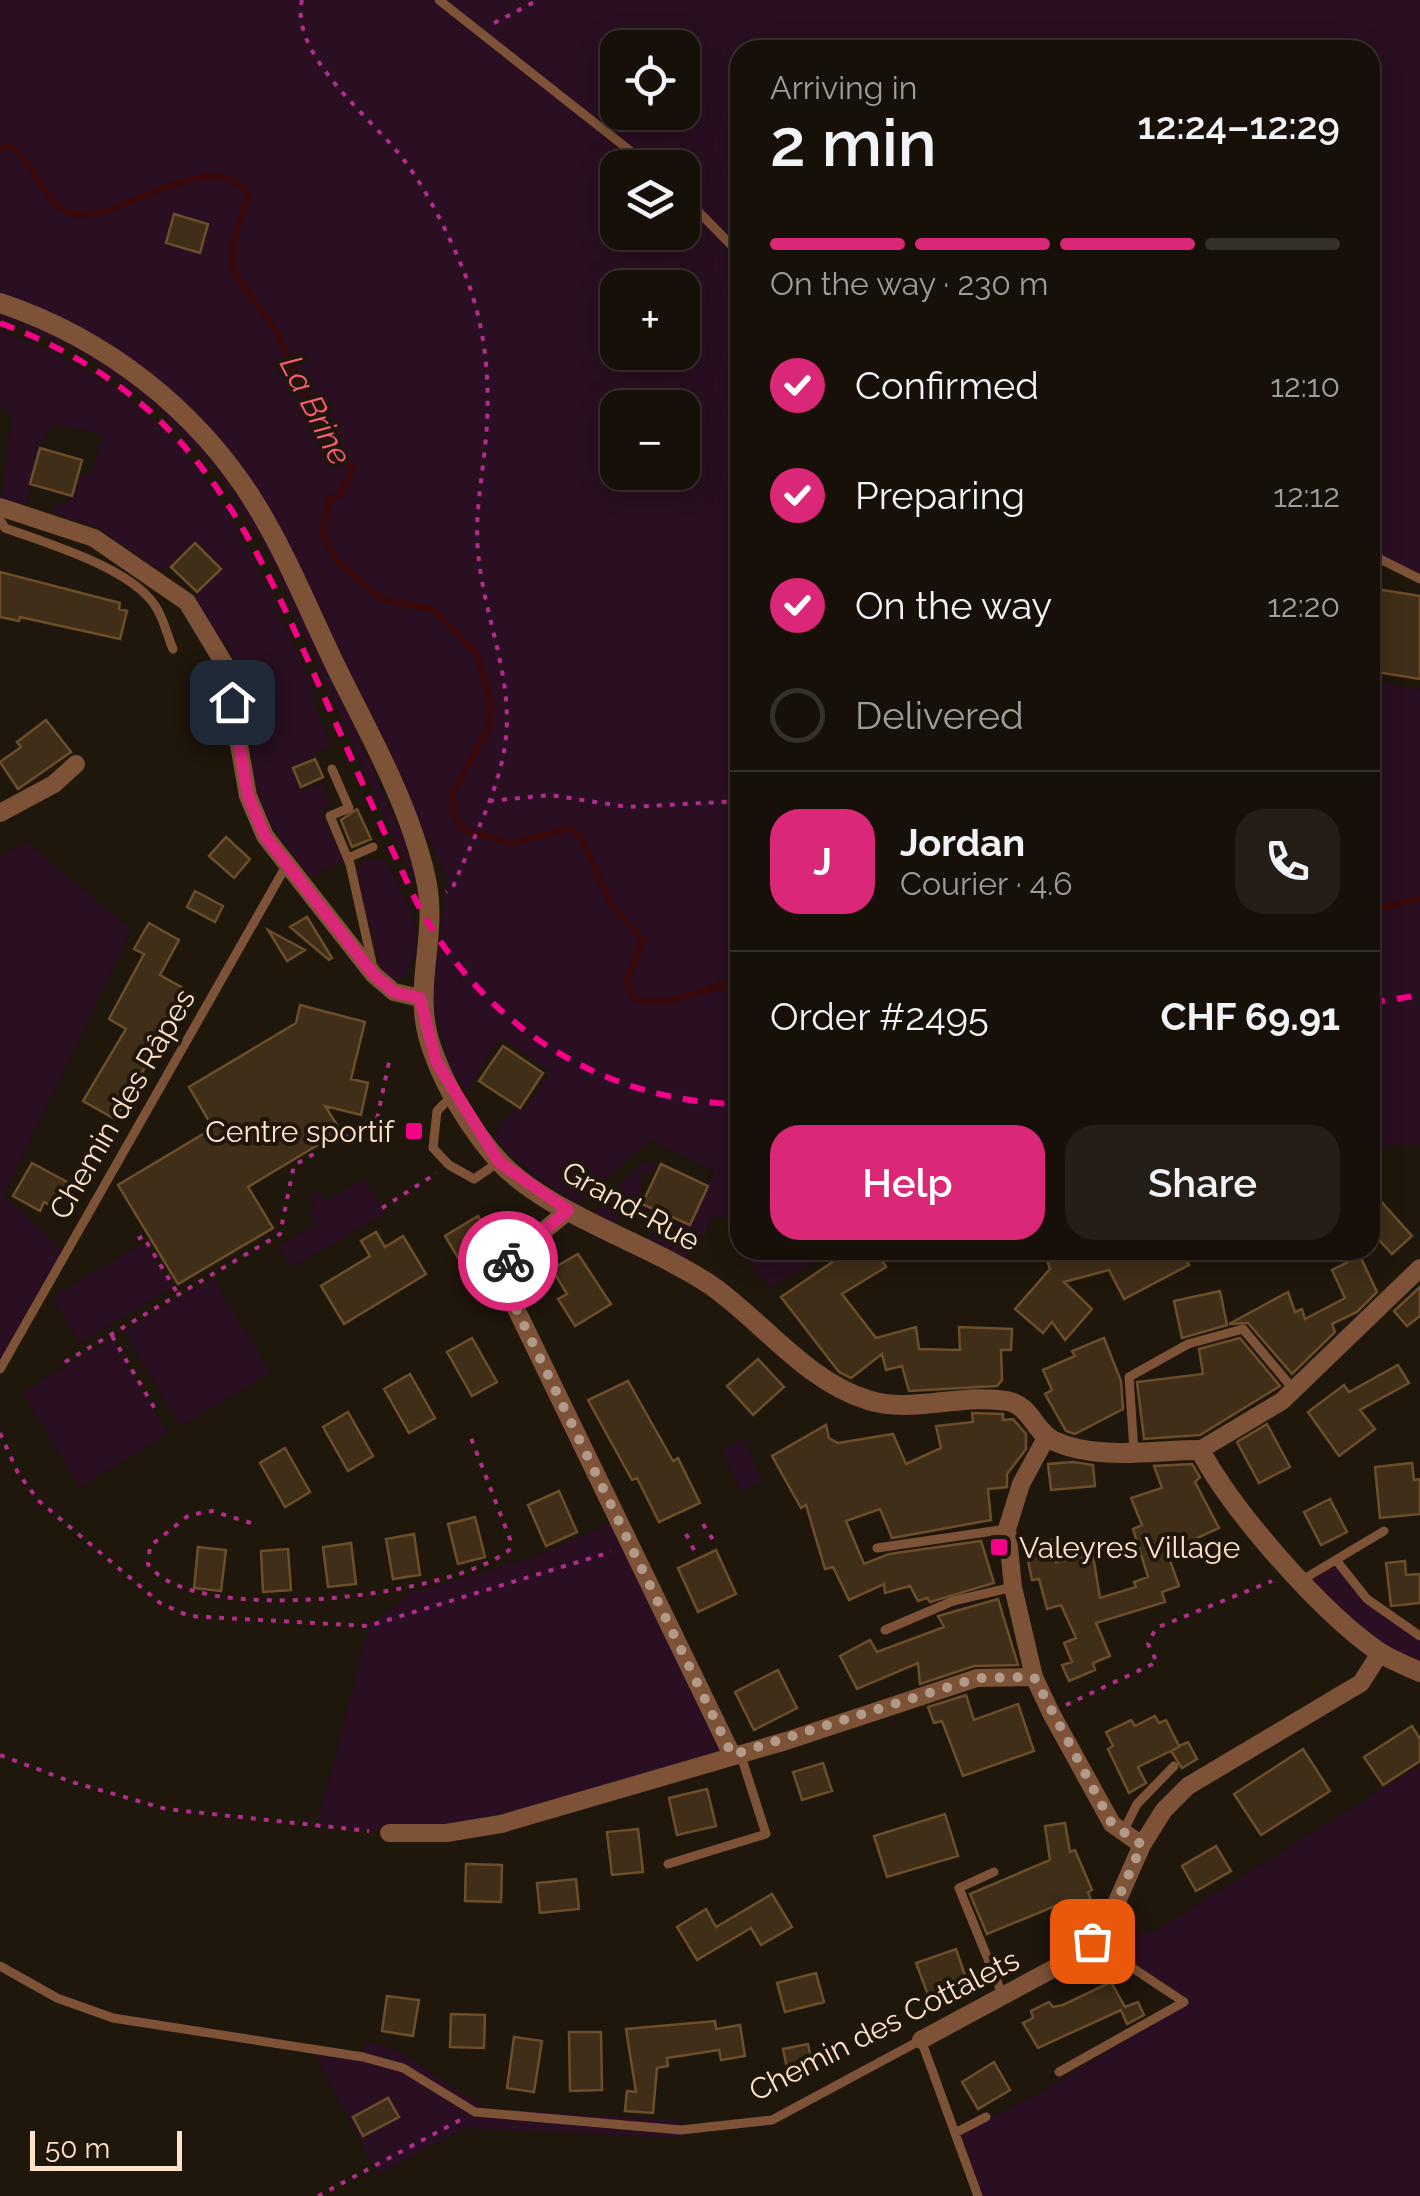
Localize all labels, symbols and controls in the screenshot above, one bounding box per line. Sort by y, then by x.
map controls [600,30,700,490]
button: locate [600,30,700,130]
text: Arriving in [770,69,917,106]
text: 12:24–12:29 [1137,103,1340,148]
text: 2 min [770,105,937,181]
button: layers [600,150,700,250]
text: On the way · 230 m [770,265,1048,302]
button: + [600,270,700,370]
water label: La Brine [273,349,359,471]
icon: check [770,358,825,413]
text: Confirmed [855,363,1039,408]
text: 12:10 [1270,367,1340,404]
button: − [600,390,700,490]
icon: check [770,468,825,523]
text: Preparing [855,473,1025,518]
text: 12:12 [1273,477,1340,514]
icon: check [770,578,825,633]
text: On the way [855,583,1052,628]
text: 12:20 [1267,587,1340,624]
pin [190,660,275,745]
icon: home [205,675,260,730]
text: Delivered [855,693,1024,738]
button: phone [1235,809,1340,914]
text: Jordan [900,820,1025,865]
text: J [813,839,832,884]
text: Courier · 4.6 [900,865,1073,902]
street label: Chemin des Râpes [42,983,202,1225]
text: Order #2495 [770,994,989,1039]
text: CHF 69.91 [1160,994,1340,1039]
place label: Centre sportif [205,1114,395,1149]
marker: Centre sportif [403,1120,425,1142]
button: Help [770,1125,1045,1240]
button: Share [1065,1125,1340,1240]
street label: Grand-Rue [556,1154,706,1258]
courier [458,1211,558,1311]
icon: bike [481,1234,536,1289]
place label: Valeyres Village [1019,1530,1240,1565]
marker: Valeyres Village [988,1536,1010,1558]
pin [1050,1899,1135,1984]
icon: bag [1065,1914,1120,1969]
street label: Chemin des Cottalets [743,1942,1025,2108]
scale bar [30,2126,182,2170]
text: 50 m [45,2132,110,2165]

